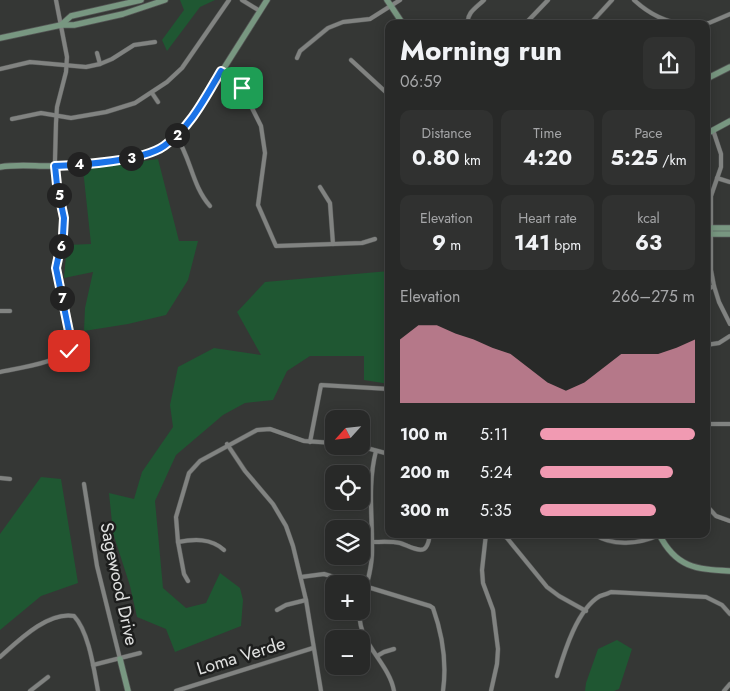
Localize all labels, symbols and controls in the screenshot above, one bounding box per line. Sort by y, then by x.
text: Morning run [400,30,562,71]
button: share [643,37,695,89]
pin [221,67,263,109]
text: 06:59 [400,70,442,93]
icon: arrive [228,74,256,102]
pin: 2 [164,122,190,148]
text: Distance [421,123,472,143]
text: Time [533,123,562,143]
text: Pace [635,123,662,143]
text: 2 [173,125,182,145]
text: 0.80 [412,143,460,173]
text: 4:20 [523,143,572,173]
text: 5:25 [610,143,658,173]
pin: 3 [118,146,144,170]
text: 3 [127,148,136,168]
text: km [460,150,481,170]
text: /km [658,150,687,170]
pin: 4 [66,152,92,176]
text: 4 [75,154,84,174]
pin: 5 [46,182,72,208]
text: 5 [55,185,64,205]
text: Elevation [420,208,473,228]
text: Heart rate [518,208,577,228]
text: kcal [637,208,660,228]
text: 9 [432,228,446,258]
text: 141 [514,228,550,258]
text: 63 [635,228,662,258]
pin: 6 [48,234,74,258]
text: m [446,235,461,255]
text: bpm [550,235,581,255]
text: 6 [57,236,66,256]
text: Elevation [400,285,460,308]
text: 266–275 m [612,285,695,308]
pin: 7 [50,286,74,310]
text: 7 [58,288,67,308]
pin [48,330,90,372]
icon: check [55,337,83,365]
north arrow [325,410,370,455]
map controls [325,410,370,675]
text: 100 m [400,423,447,446]
text: 5:11 [480,423,508,446]
text: 200 m [400,461,450,484]
text: 5:24 [480,461,512,484]
button: locate [325,465,370,510]
text: 300 m [400,499,449,522]
text: 5:35 [480,499,512,522]
street label: Sagewood Drive [93,520,145,648]
button: layers [325,520,370,565]
button: + [325,575,370,620]
street label: Loma Verde [193,630,289,682]
button: − [325,630,370,675]

